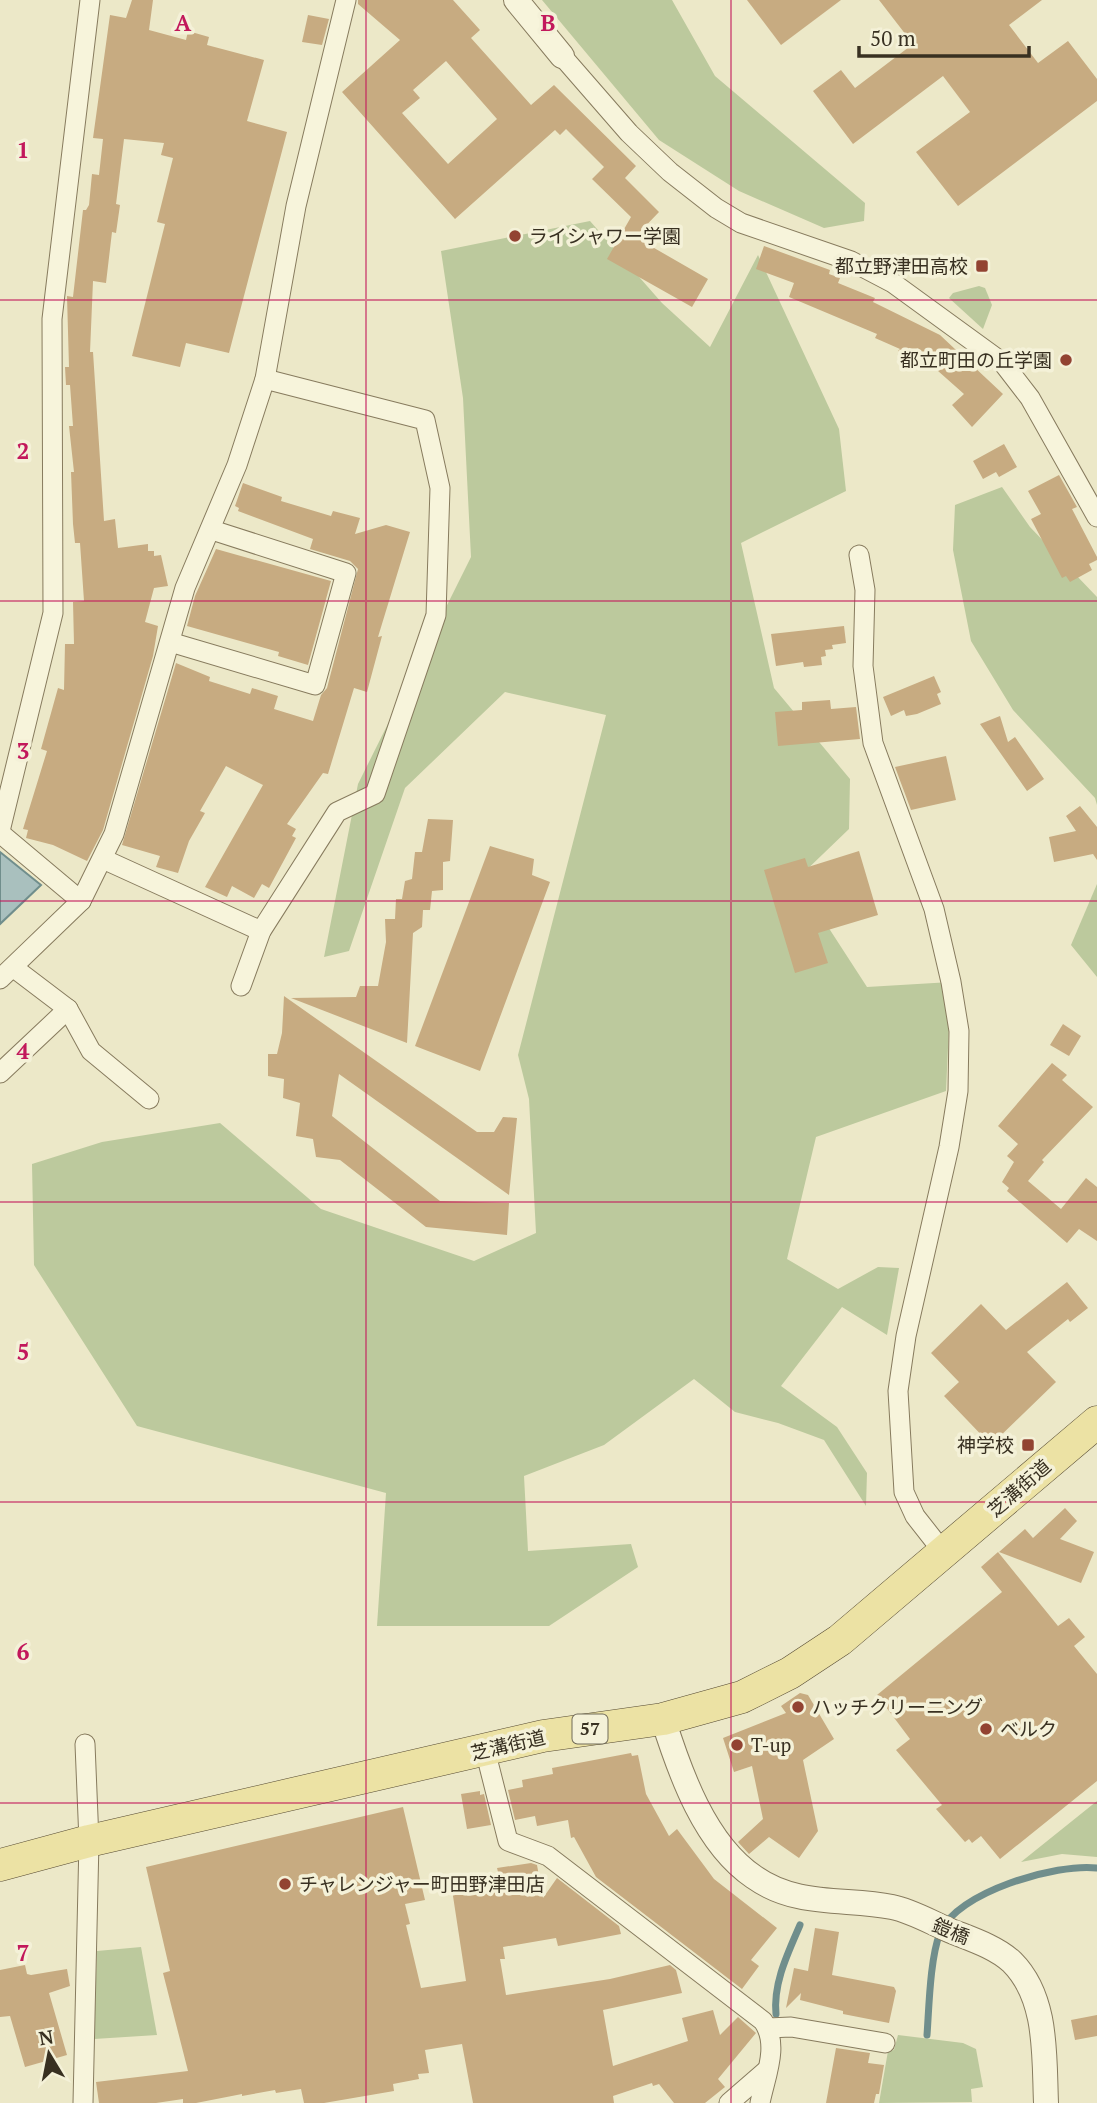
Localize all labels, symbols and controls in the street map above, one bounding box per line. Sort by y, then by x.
text: A [175,7,192,38]
text: B [541,7,556,38]
scale bar [859,14,1029,58]
text: 50 m [870,24,916,52]
text: 1 [17,134,30,165]
place label: ライシャワー学園 [529,223,681,248]
marker: ライシャワー学園 [507,228,523,244]
place label: 都立野津田高校 [835,253,968,278]
marker: 都立野津田高校 [974,258,990,274]
place label: 都立町田の丘学園 [900,347,1052,372]
marker: 都立町田の丘学園 [1058,352,1074,368]
text: 2 [17,435,30,466]
text: 3 [17,735,30,766]
text: 4 [17,1035,30,1066]
text: 5 [17,1336,30,1367]
place label: 神学校 [957,1432,1014,1457]
marker: 神学校 [1020,1437,1036,1453]
street label: 芝溝街道 [982,1453,1056,1522]
text: 6 [17,1636,30,1667]
place label: ハッチクリーニング [812,1694,983,1719]
marker: ハッチクリーニング [790,1699,806,1715]
road number: 57 [572,1714,608,1744]
place label: ベルク [1000,1716,1057,1741]
marker: ベルク [978,1721,994,1737]
street label: 芝溝街道 [468,1724,548,1765]
place label: T-up [751,1732,791,1757]
marker: T-up [729,1737,745,1753]
place label: チャレンジャー町田野津田店 [299,1871,545,1896]
marker: チャレンジャー町田野津田店 [277,1876,293,1892]
street label: 鎧橋 [929,1912,973,1949]
text: 7 [17,1937,30,1968]
north arrow [14,2019,84,2089]
text: N [37,2023,56,2050]

